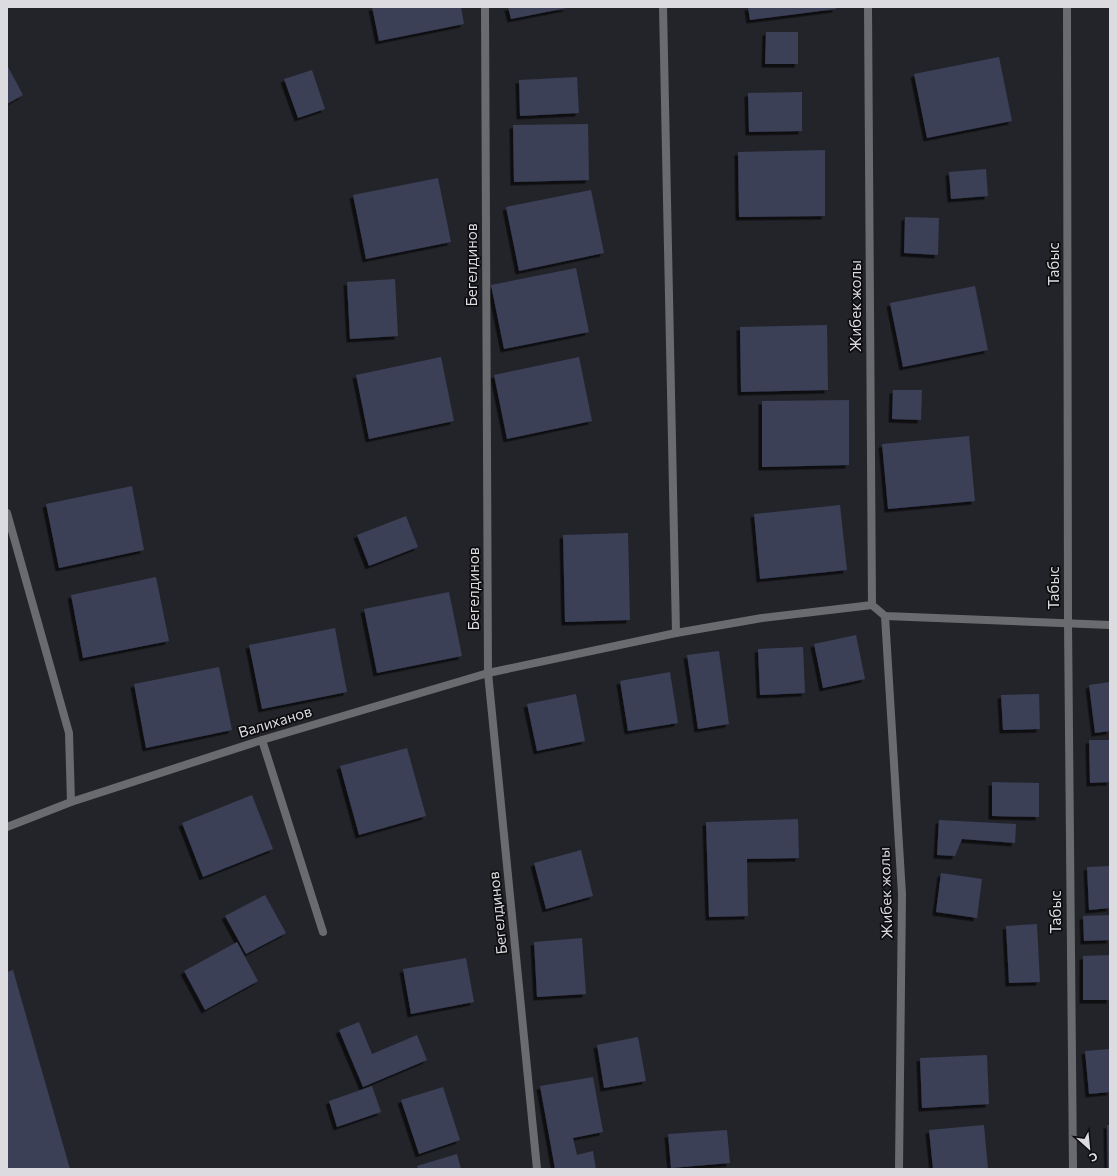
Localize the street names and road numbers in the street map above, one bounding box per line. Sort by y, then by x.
street label: Бегелдинов [462,223,480,307]
street label: Табыс [1044,242,1062,286]
street label: Жибек жолы [846,260,864,352]
street label: Бегелдинов [464,547,482,631]
street label: Табыс [1044,566,1062,610]
street label: Валиханов [236,701,314,741]
street label: Жибек жолы [874,847,896,939]
street label: Бегелдинов [484,871,510,955]
street label: Табыс [1046,890,1064,934]

